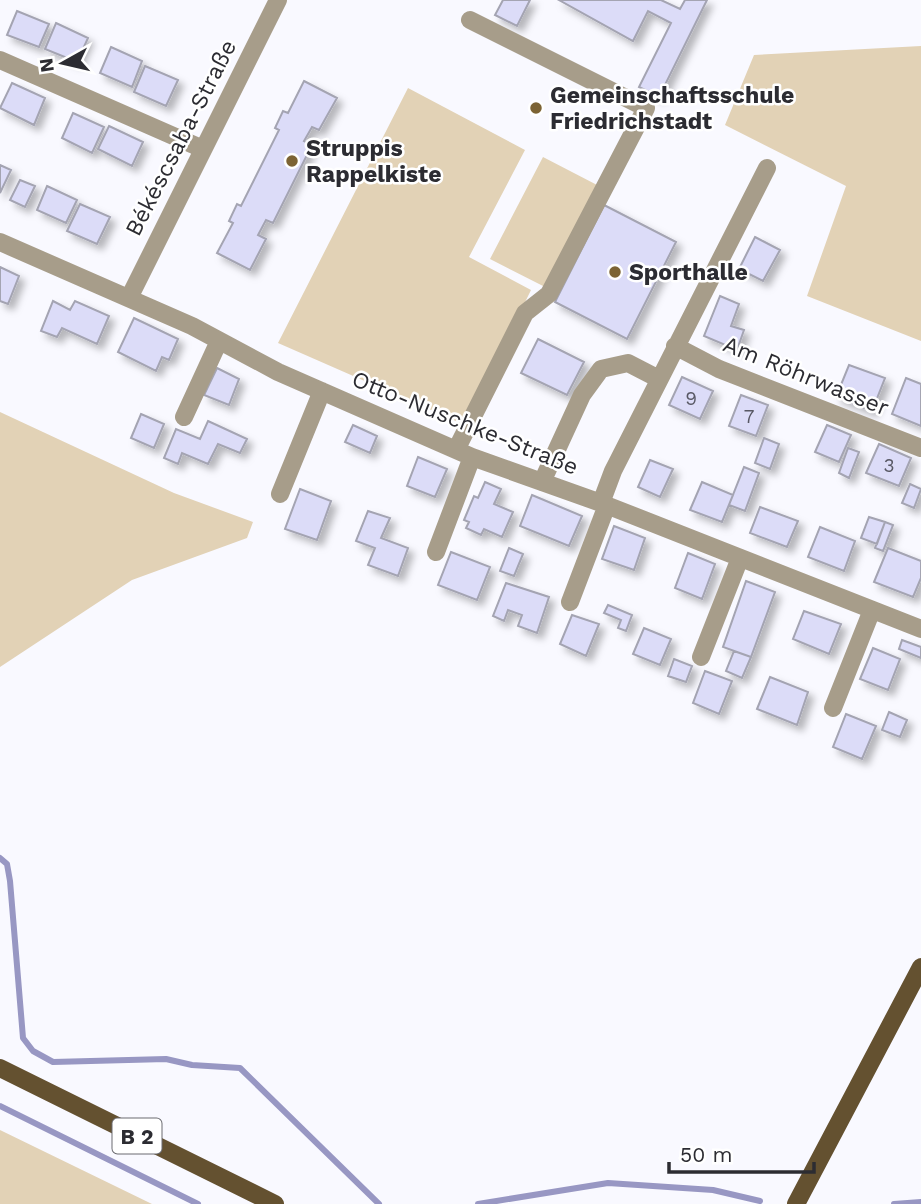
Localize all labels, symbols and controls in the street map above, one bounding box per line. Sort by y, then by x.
north arrow [28,28,98,98]
street label: Békéscsaba-Straße [120,35,242,241]
text: N [34,57,59,74]
place label: Gemeinschaftsschule Friedrichstadt [550,82,794,135]
marker: Gemeinschaftsschule Friedrichstadt [528,100,544,116]
place label: Struppis Rappelkiste [306,135,441,188]
marker: Struppis Rappelkiste [284,153,300,169]
place label: Sporthalle [629,259,748,286]
marker: Sporthalle [607,264,623,280]
street label: Am Röhrwasser [719,330,893,422]
street label: Otto-Nuschke-Straße [348,365,582,481]
house number: 9 [685,387,697,410]
house number: 7 [744,405,754,428]
house number: 3 [883,454,895,477]
road number: B 2 [113,1118,162,1154]
scale bar [669,1130,814,1174]
text: 50 m [680,1142,732,1167]

